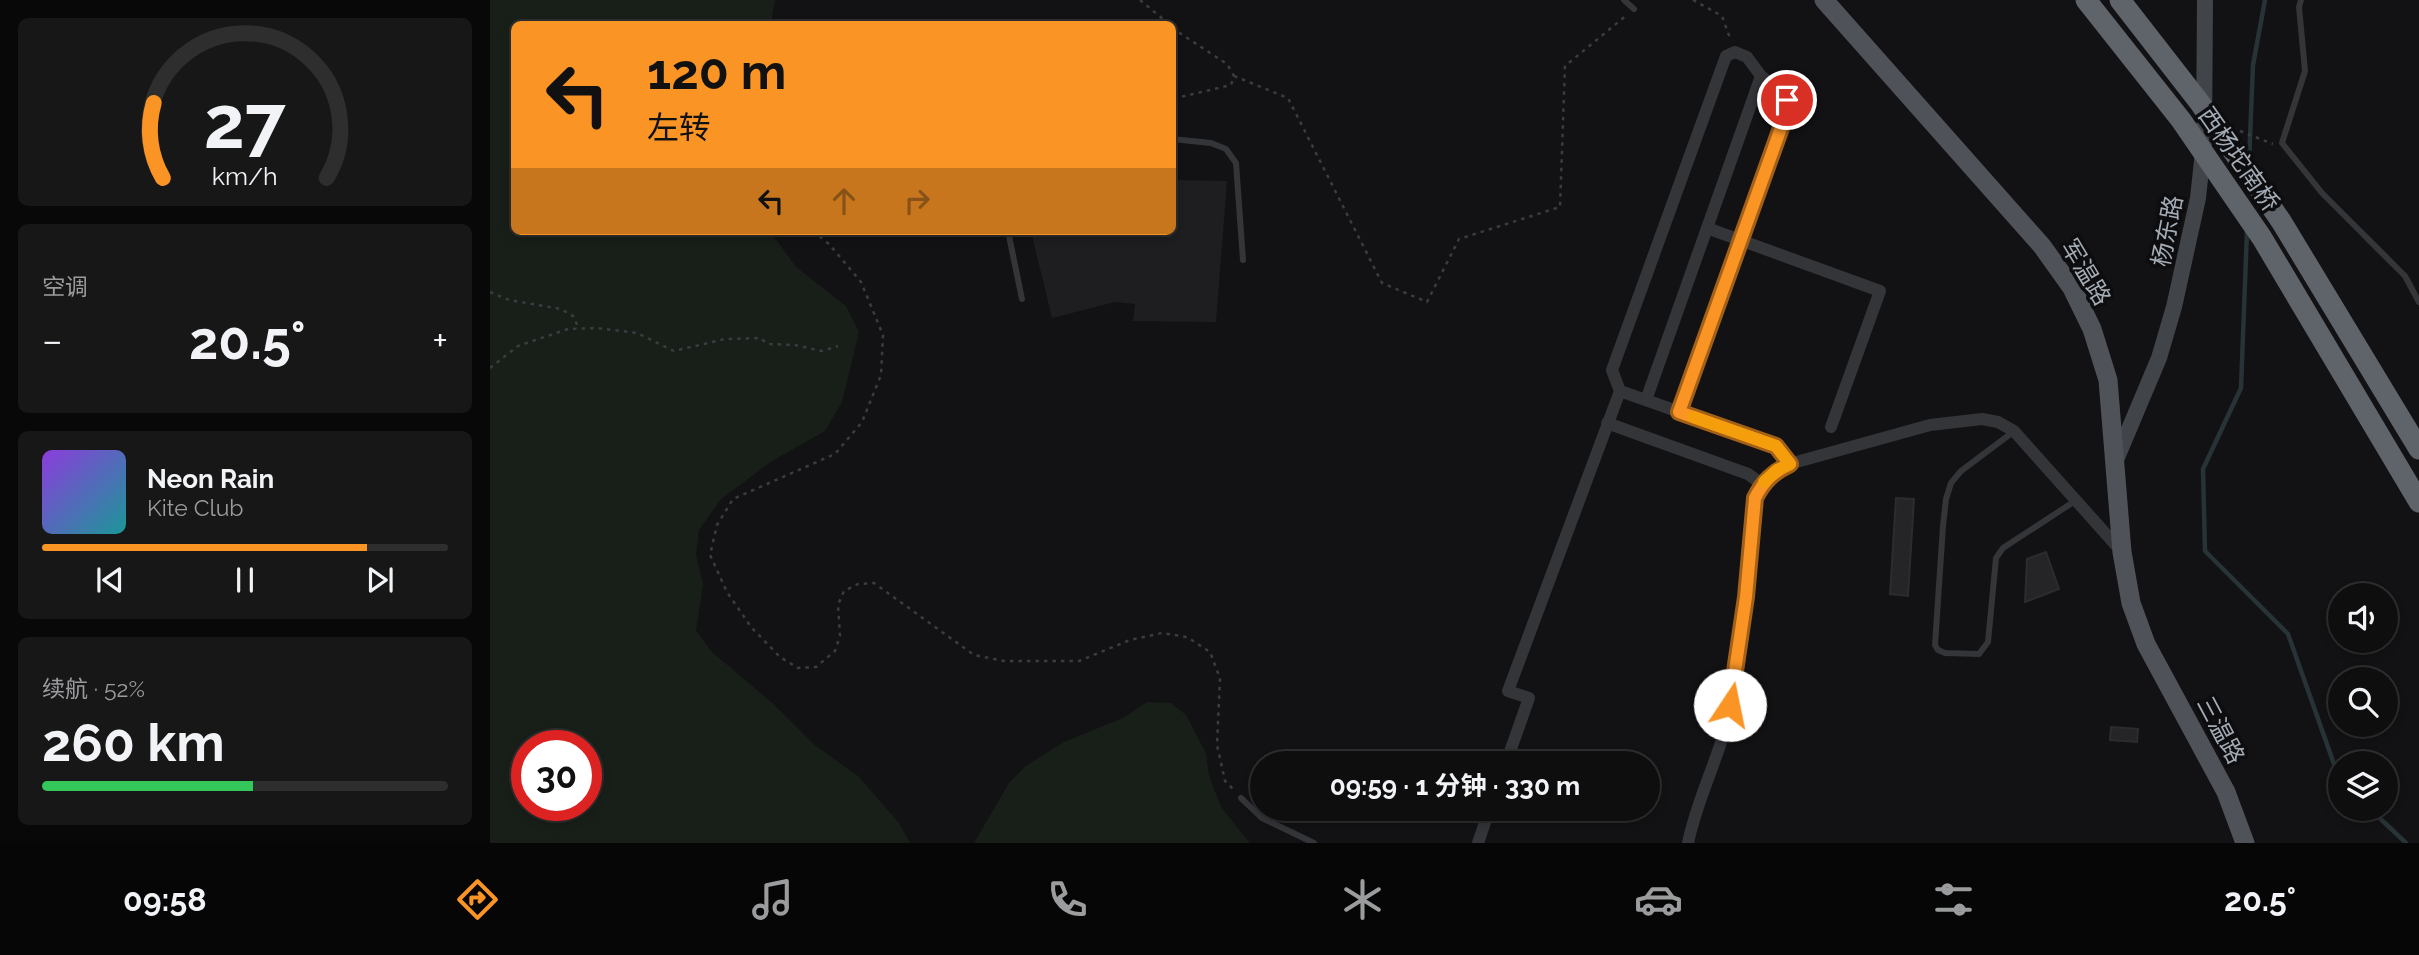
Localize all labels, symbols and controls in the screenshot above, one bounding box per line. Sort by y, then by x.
text: 120 m [647,43,786,100]
icon: left [532,49,623,140]
pin [1757,70,1817,130]
text: 27 [204,81,286,166]
icon: arrive [1768,81,1806,119]
street label: 西杨坨南桥 [2193,102,2285,216]
text: 左转 [647,109,711,146]
text: km/h [212,161,278,191]
icon: left [752,182,790,220]
icon: ahead [825,182,863,220]
icon: right [898,182,936,220]
street label: 杨东路 [2146,193,2188,269]
street label: 军温路 [2055,234,2117,310]
text: 空调 [42,273,88,300]
text: 20.5° [189,310,306,371]
text: − [42,318,62,363]
text: + [432,318,448,363]
text: Neon Rain [147,464,274,494]
text: Kite Club [147,494,244,521]
icon: previous [91,561,129,599]
icon: pause [226,561,264,599]
icon: next [361,561,399,599]
map controls [2328,583,2398,821]
button: sound [2328,583,2398,653]
button: search [2328,667,2398,737]
position arrow [1693,668,1767,742]
text: 续航 · 52% [42,675,145,702]
street label: 三温路 [2191,691,2251,769]
text: 260 km [42,712,225,773]
speed limit sign: 30 [511,730,602,821]
button: layers [2328,751,2398,821]
text: 09:59 · 1 分钟 · 330 m [1330,771,1580,801]
icon: directions [453,875,502,924]
icon: music [748,875,797,924]
icon: phone [1043,875,1092,924]
icon: climate [1338,875,1387,924]
icon: car [1634,875,1683,924]
icon: filters [1929,875,1978,924]
text: 09:58 [123,881,207,918]
text: 20.5° [2224,881,2296,918]

